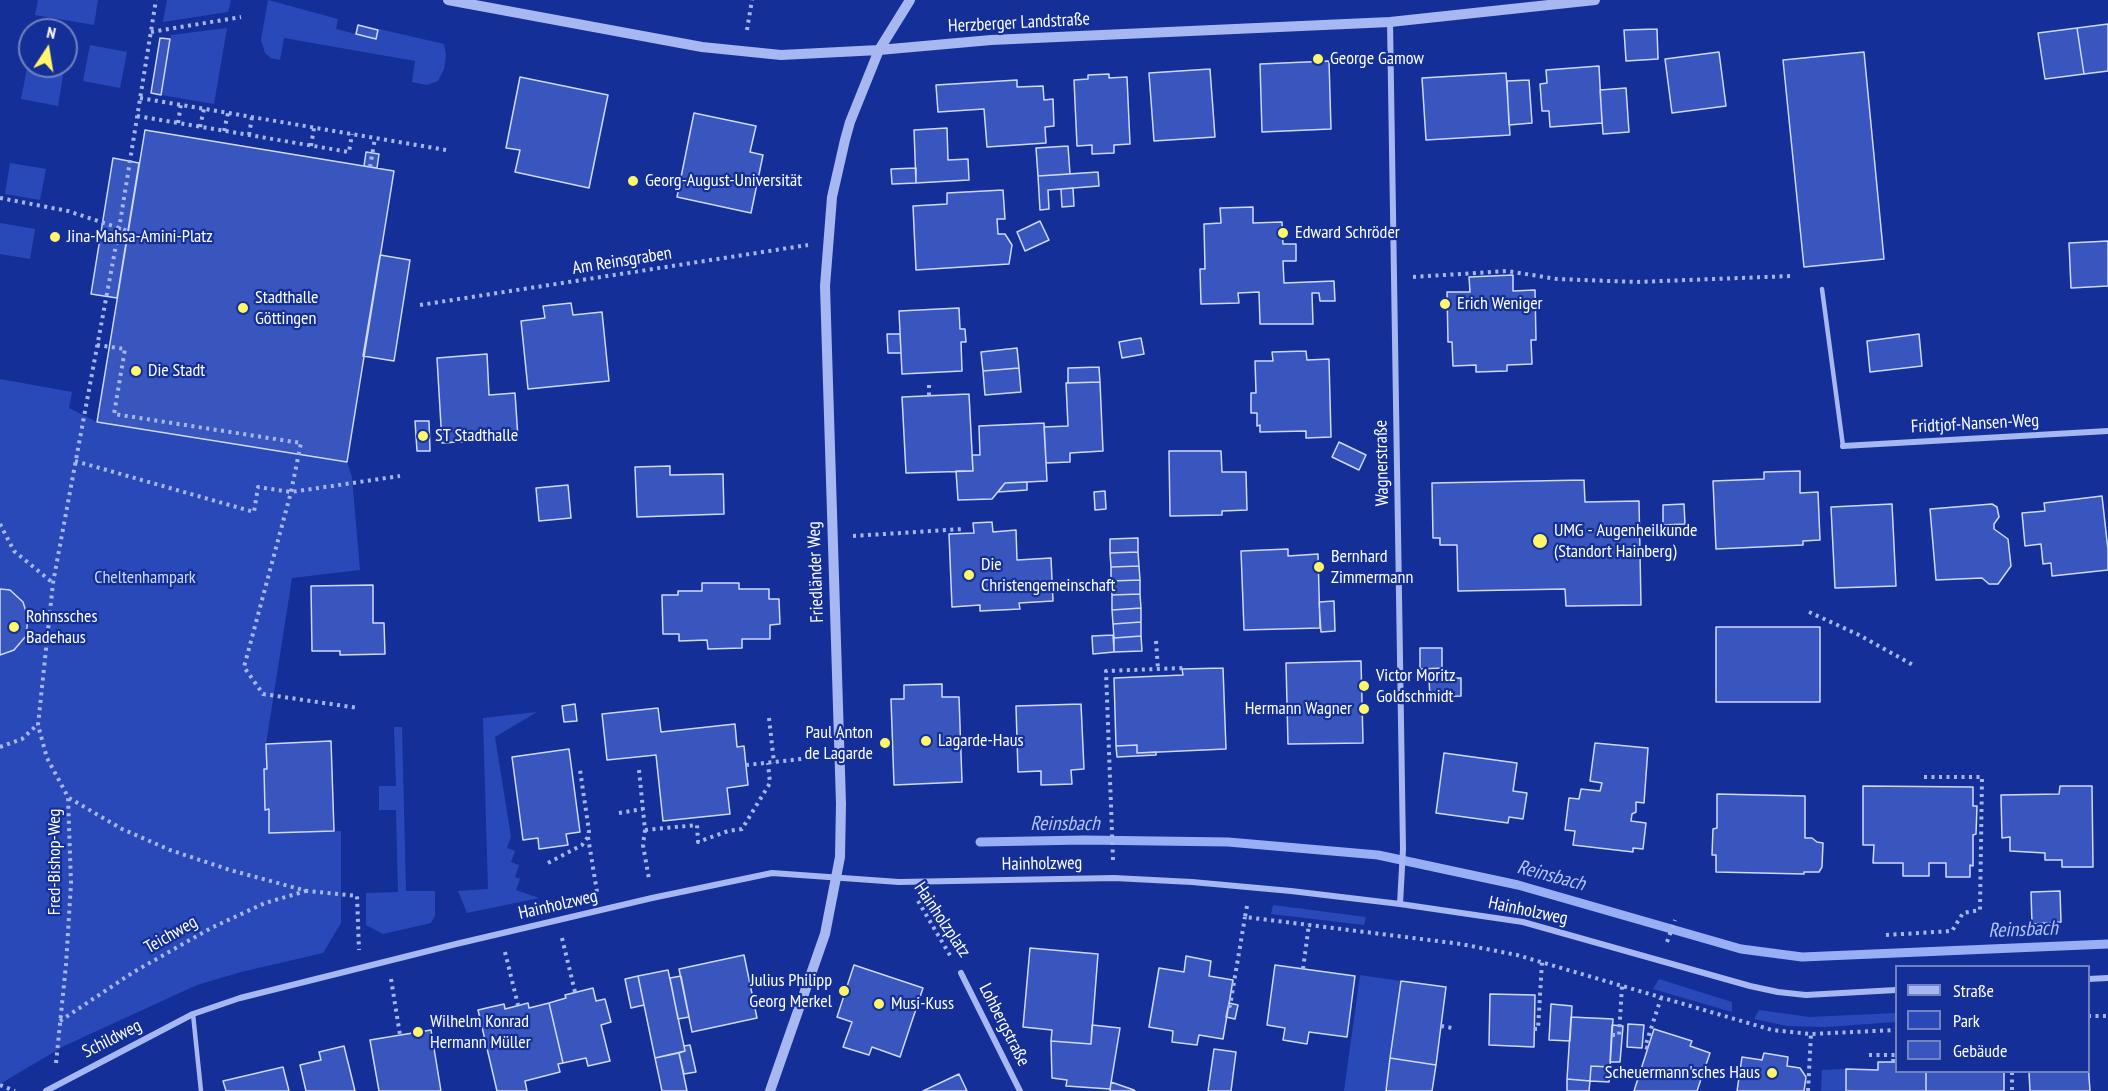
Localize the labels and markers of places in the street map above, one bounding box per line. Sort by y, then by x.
place label: George Gamow [1330,48,1424,70]
marker: George Gamow [1311,52,1325,66]
place label: Georg-August-Universität [645,170,802,192]
marker: Georg-August-Universität [626,174,640,188]
place label: Edward Schröder [1295,222,1400,244]
place label: Jina-Mahsa-Amini-Platz [67,226,213,248]
marker: Edward Schröder [1276,226,1290,240]
marker: Jina-Mahsa-Amini-Platz [48,230,62,244]
place label: Stadthalle Göttingen [255,287,319,330]
place label: Erich Weniger [1457,293,1543,315]
marker: Erich Weniger [1438,297,1452,311]
marker: Stadthalle Göttingen [236,301,250,315]
place label: Die Stadt [148,360,205,382]
marker: Die Stadt [129,364,143,378]
place label: ST Stadthalle [435,425,518,447]
marker: ST Stadthalle [416,429,430,443]
place label: UMG - Augenheilkunde (Standort Hainberg) [1554,520,1697,562]
marker: UMG - Augenheilkunde (Standort Hainberg) [1531,532,1549,550]
place label: Bernhard Zimmermann [1331,546,1413,588]
place label: Die Christengemeinschaft [981,554,1115,596]
marker: Bernhard Zimmermann [1312,560,1326,574]
marker: Die Christengemeinschaft [962,568,976,582]
place label: Rohnssches Badehaus [26,606,98,648]
marker: Rohnssches Badehaus [7,620,21,634]
place label: Victor Moritz Goldschmidt [1376,665,1455,708]
marker: Victor Moritz Goldschmidt [1357,679,1371,693]
place label: Hermann Wagner [1245,698,1352,720]
marker: Hermann Wagner [1357,702,1371,716]
place label: Paul Anton de Lagarde [804,722,873,764]
place label: Lagarde-Haus [938,730,1024,752]
marker: Lagarde-Haus [919,734,933,748]
marker: Paul Anton de Lagarde [878,736,892,750]
place label: Julius Philipp Georg Merkel [749,970,832,1012]
marker: Julius Philipp Georg Merkel [837,984,851,998]
place label: Musi-Kuss [891,993,954,1015]
marker: Musi-Kuss [872,997,886,1011]
place label: Wilhelm Konrad Hermann Müller [430,1011,531,1054]
marker: Wilhelm Konrad Hermann Müller [411,1025,425,1039]
place label: Scheuermann'sches Haus [1605,1062,1760,1084]
marker: Scheuermann'sches Haus [1765,1066,1779,1080]

